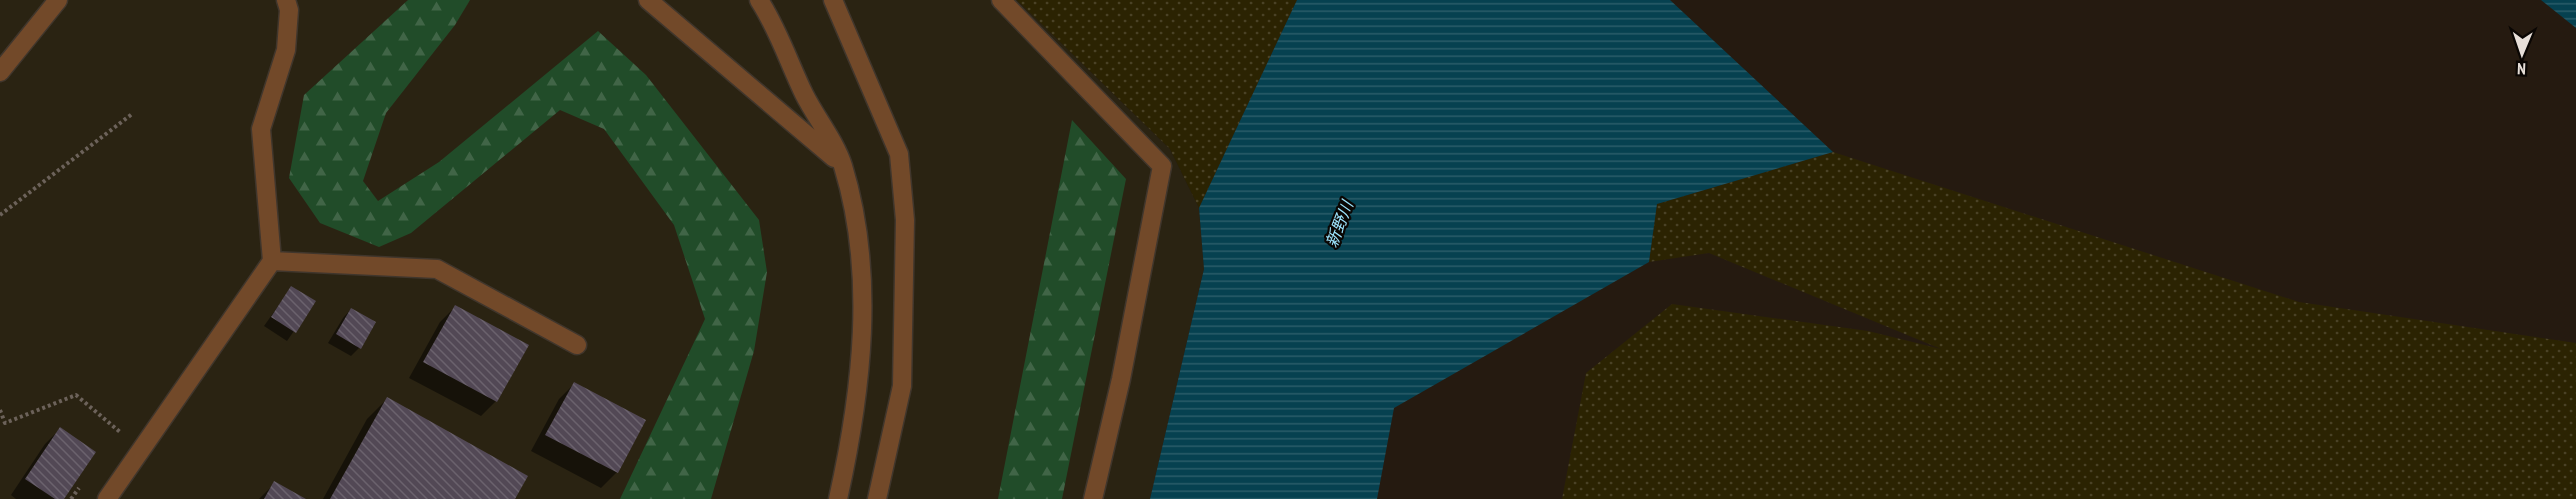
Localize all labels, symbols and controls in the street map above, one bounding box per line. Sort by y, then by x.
north arrow [2492,24,2552,84]
text: N [2517,59,2526,79]
water label: 新野川 [1321,196,1358,250]

